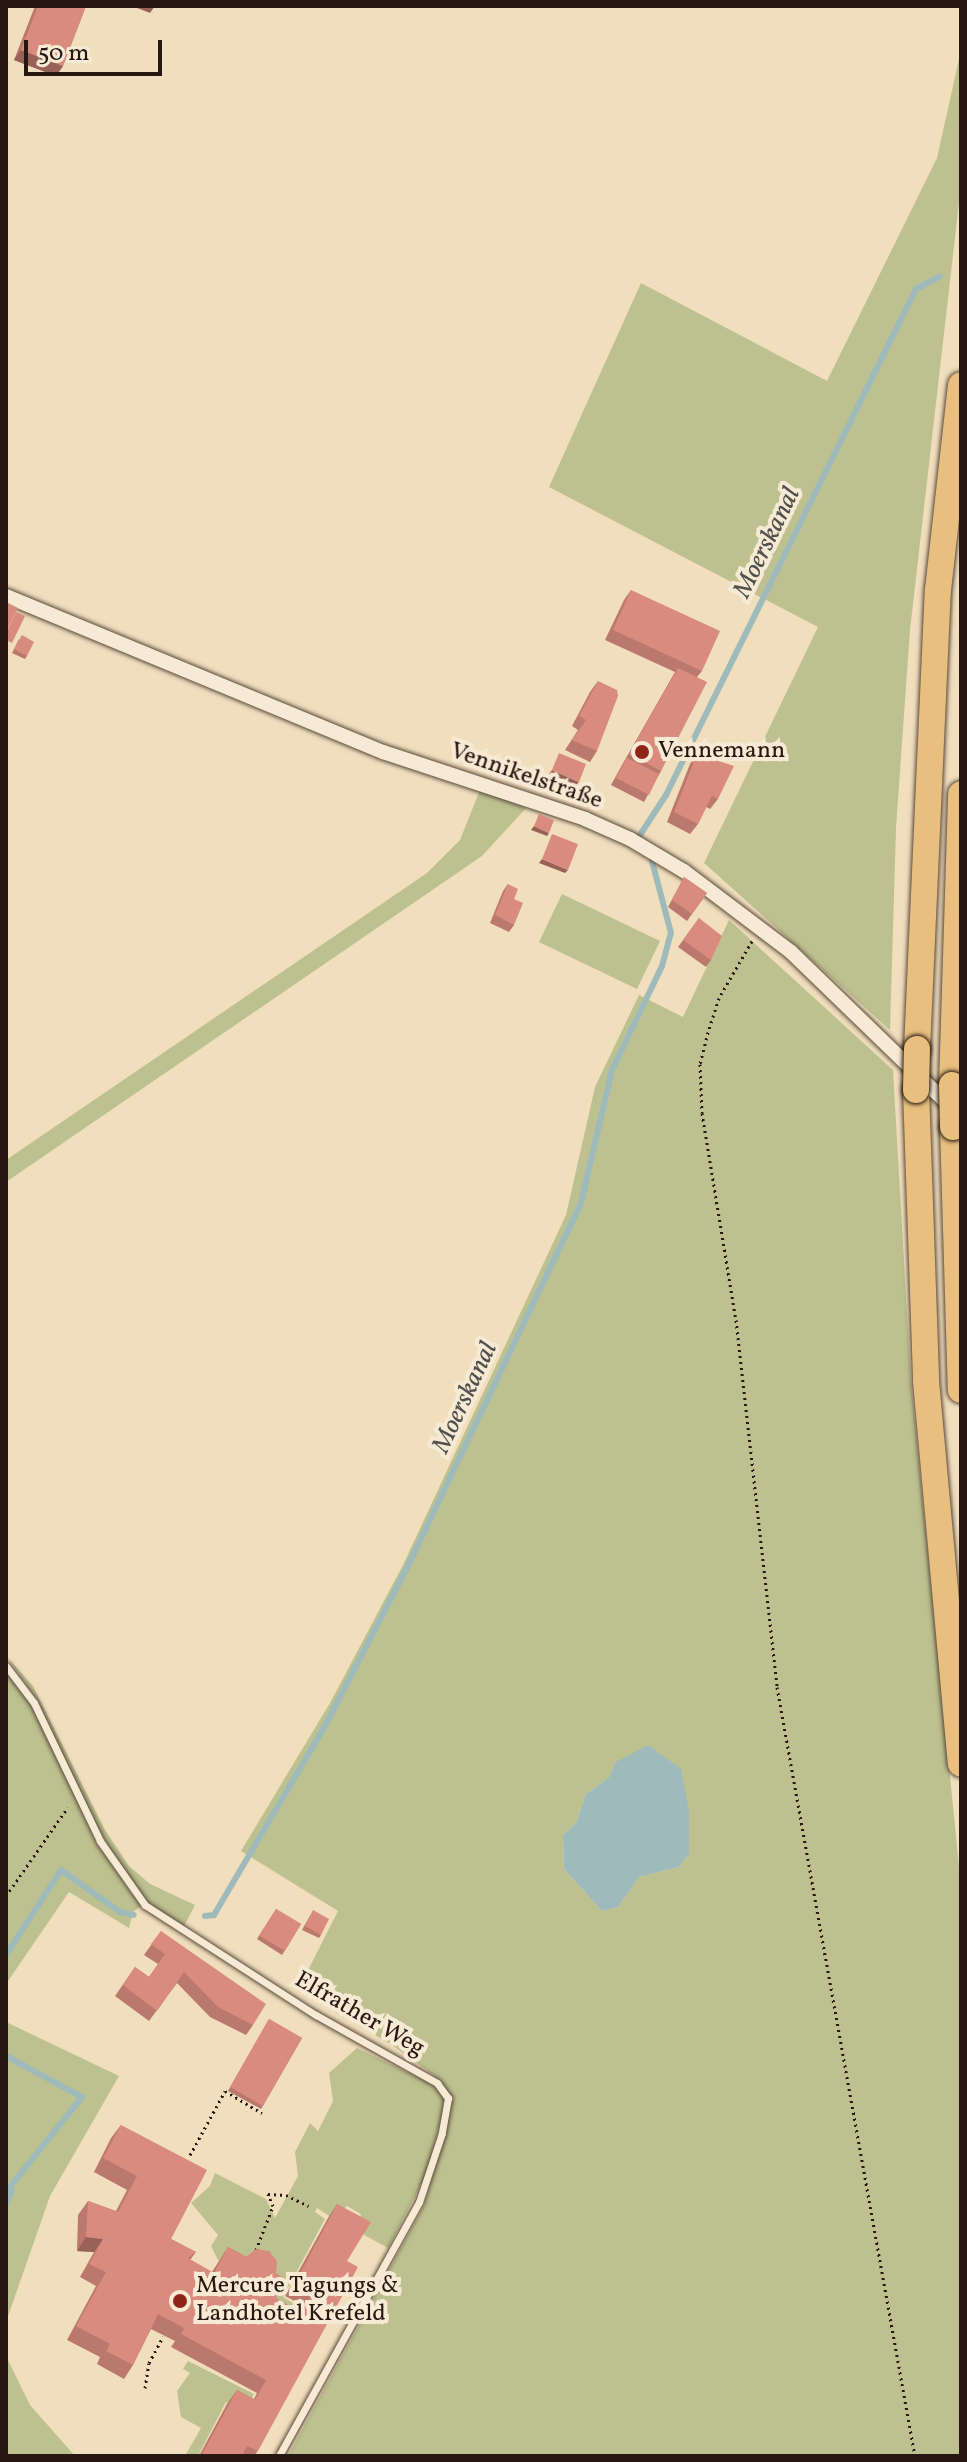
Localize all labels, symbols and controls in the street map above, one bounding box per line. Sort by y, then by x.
scale bar [28,24,166,74]
text: 50 m [38,37,90,71]
water label: Moerskanal [728,483,808,603]
street label: Vennikelstraße [446,737,606,817]
place label: Vennemann [658,738,785,766]
marker: Vennemann [633,743,651,761]
water label: Moerskanal [427,1337,505,1459]
street label: Elfrather Weg [288,1966,430,2064]
place label: Mercure Tagungs & Landhotel Krefeld [196,2273,400,2329]
marker: Mercure Tagungs & Landhotel Krefeld [171,2292,189,2310]

